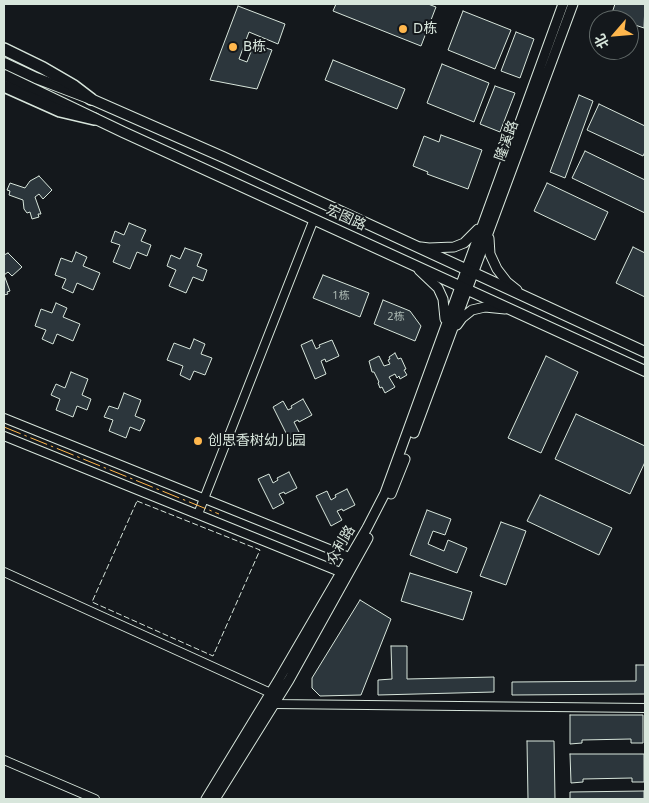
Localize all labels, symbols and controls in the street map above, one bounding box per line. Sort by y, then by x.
north arrow [589,10,639,60]
place label: D栋 [413,21,437,37]
marker: D栋 [397,23,409,35]
text: 北 [589,31,613,52]
place label: B栋 [243,39,266,55]
marker: B栋 [227,41,239,53]
street label: 隆溪路 [492,118,522,164]
street label: 宏图路 [323,202,369,234]
house number: 1栋 [332,289,350,303]
house number: 2栋 [387,310,405,324]
place label: 创思香树幼儿园 [208,433,306,449]
marker: 创思香树幼儿园 [192,435,204,447]
street label: 众利路 [323,523,359,567]

